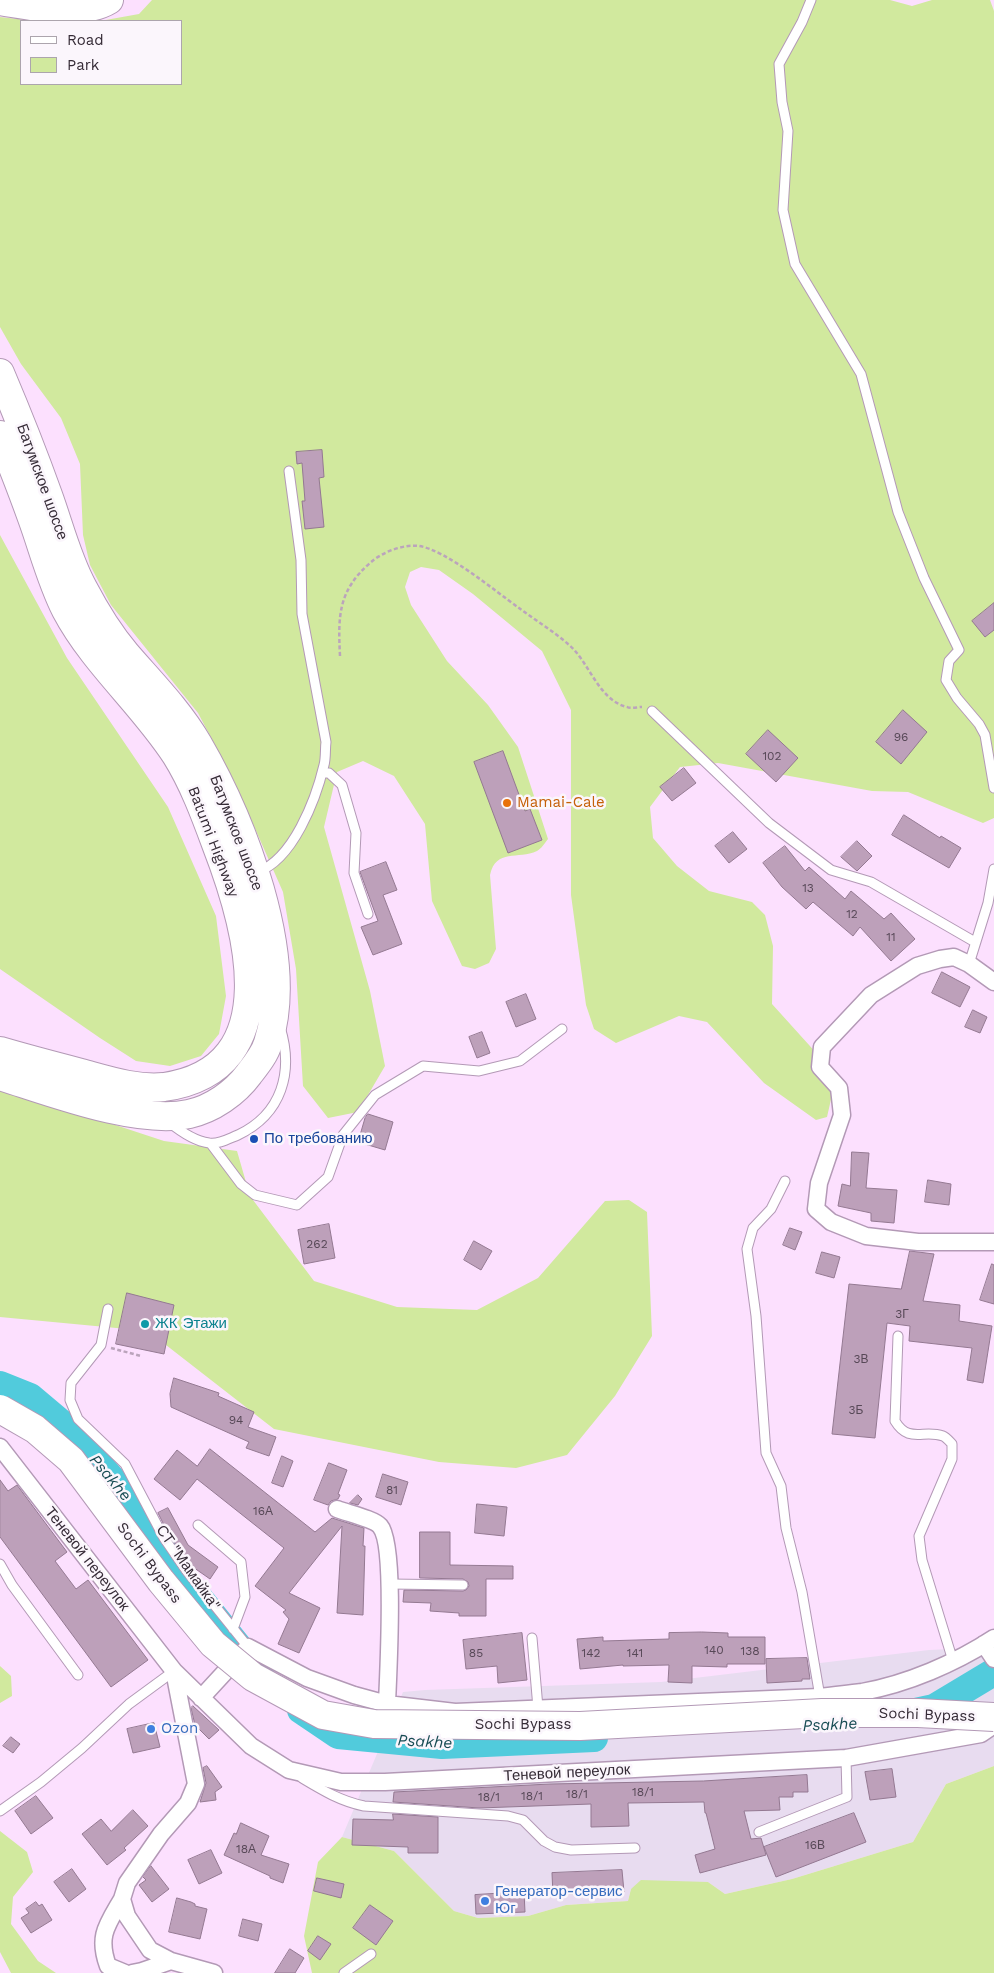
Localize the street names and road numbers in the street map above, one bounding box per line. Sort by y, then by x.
street label: Батумское шоссе [13,421,71,543]
street label: Батумское шоссе [206,773,266,893]
street label: Batumi Highway [184,784,242,900]
street label: Теневой переулок [41,1503,133,1615]
street label: Sochi Bypass [113,1519,185,1607]
street label: СТ "Мамайка" [152,1522,224,1614]
street label: Sochi Bypass [878,1704,976,1726]
street label: Sochi Bypass [475,1716,571,1734]
street label: Теневой переулок [503,1761,631,1785]

